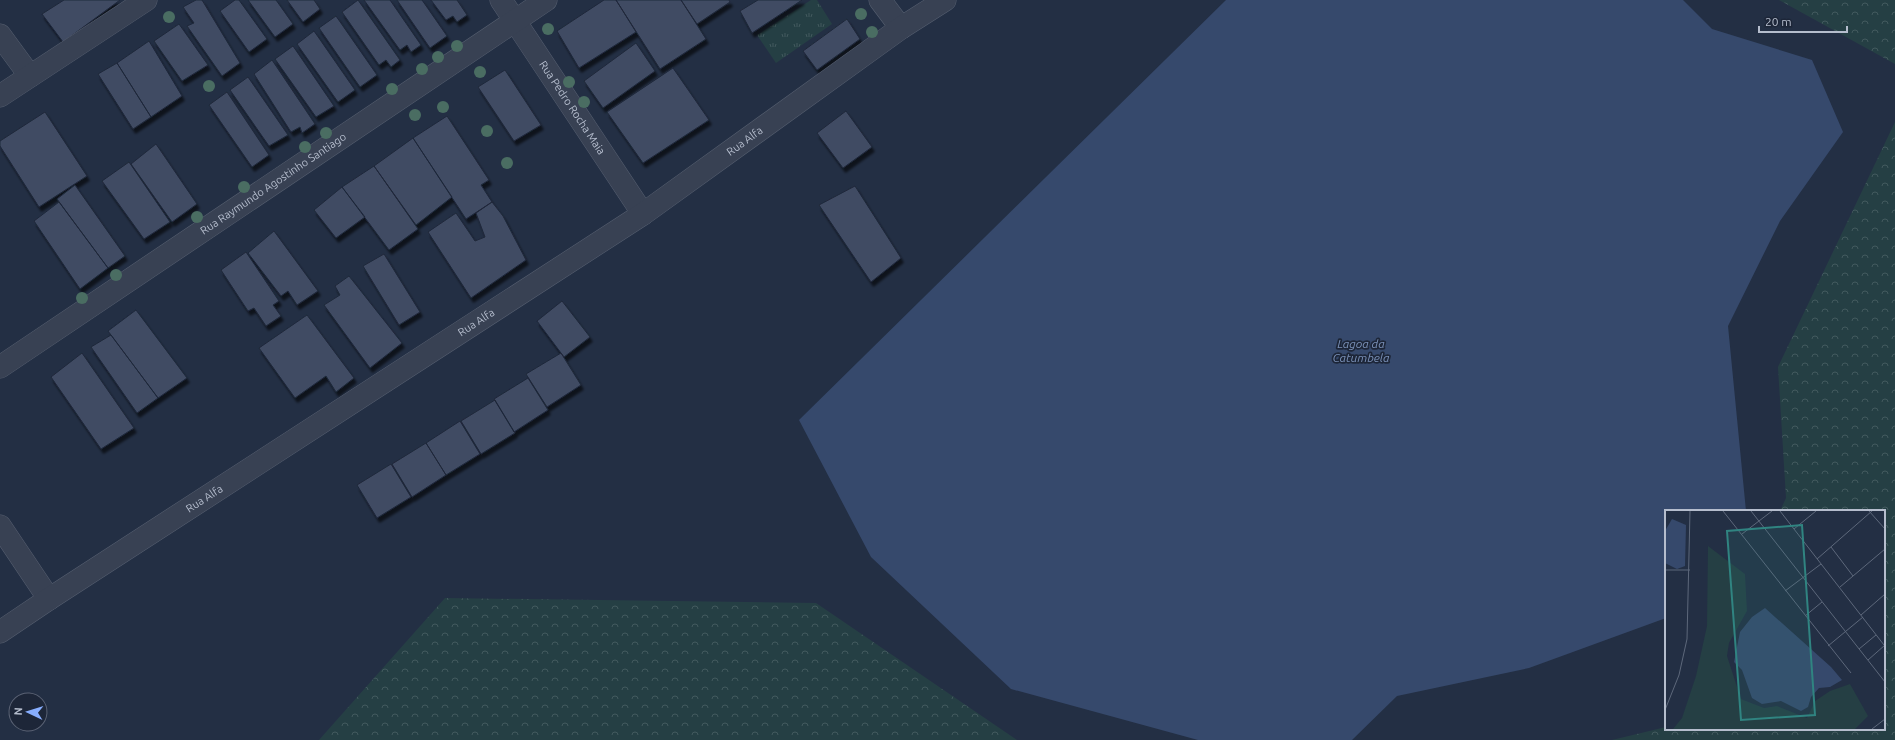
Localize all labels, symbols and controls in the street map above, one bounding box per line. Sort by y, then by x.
scale bar [1759,8,1847,34]
text: 20 m [1765,15,1792,28]
street label: Rua Pedro Rocha Maia [537,58,608,157]
street label: Rua Alfa [724,124,765,158]
street label: Rua Raymundo Agostinho Santiago [198,130,348,237]
street label: Rua Alfa [456,306,497,338]
water label: Lagoa da Catumbela [1332,337,1390,364]
street label: Rua Alfa [184,482,225,515]
inset map [1665,510,1885,730]
north arrow [8,692,48,732]
text: N [12,707,24,716]

